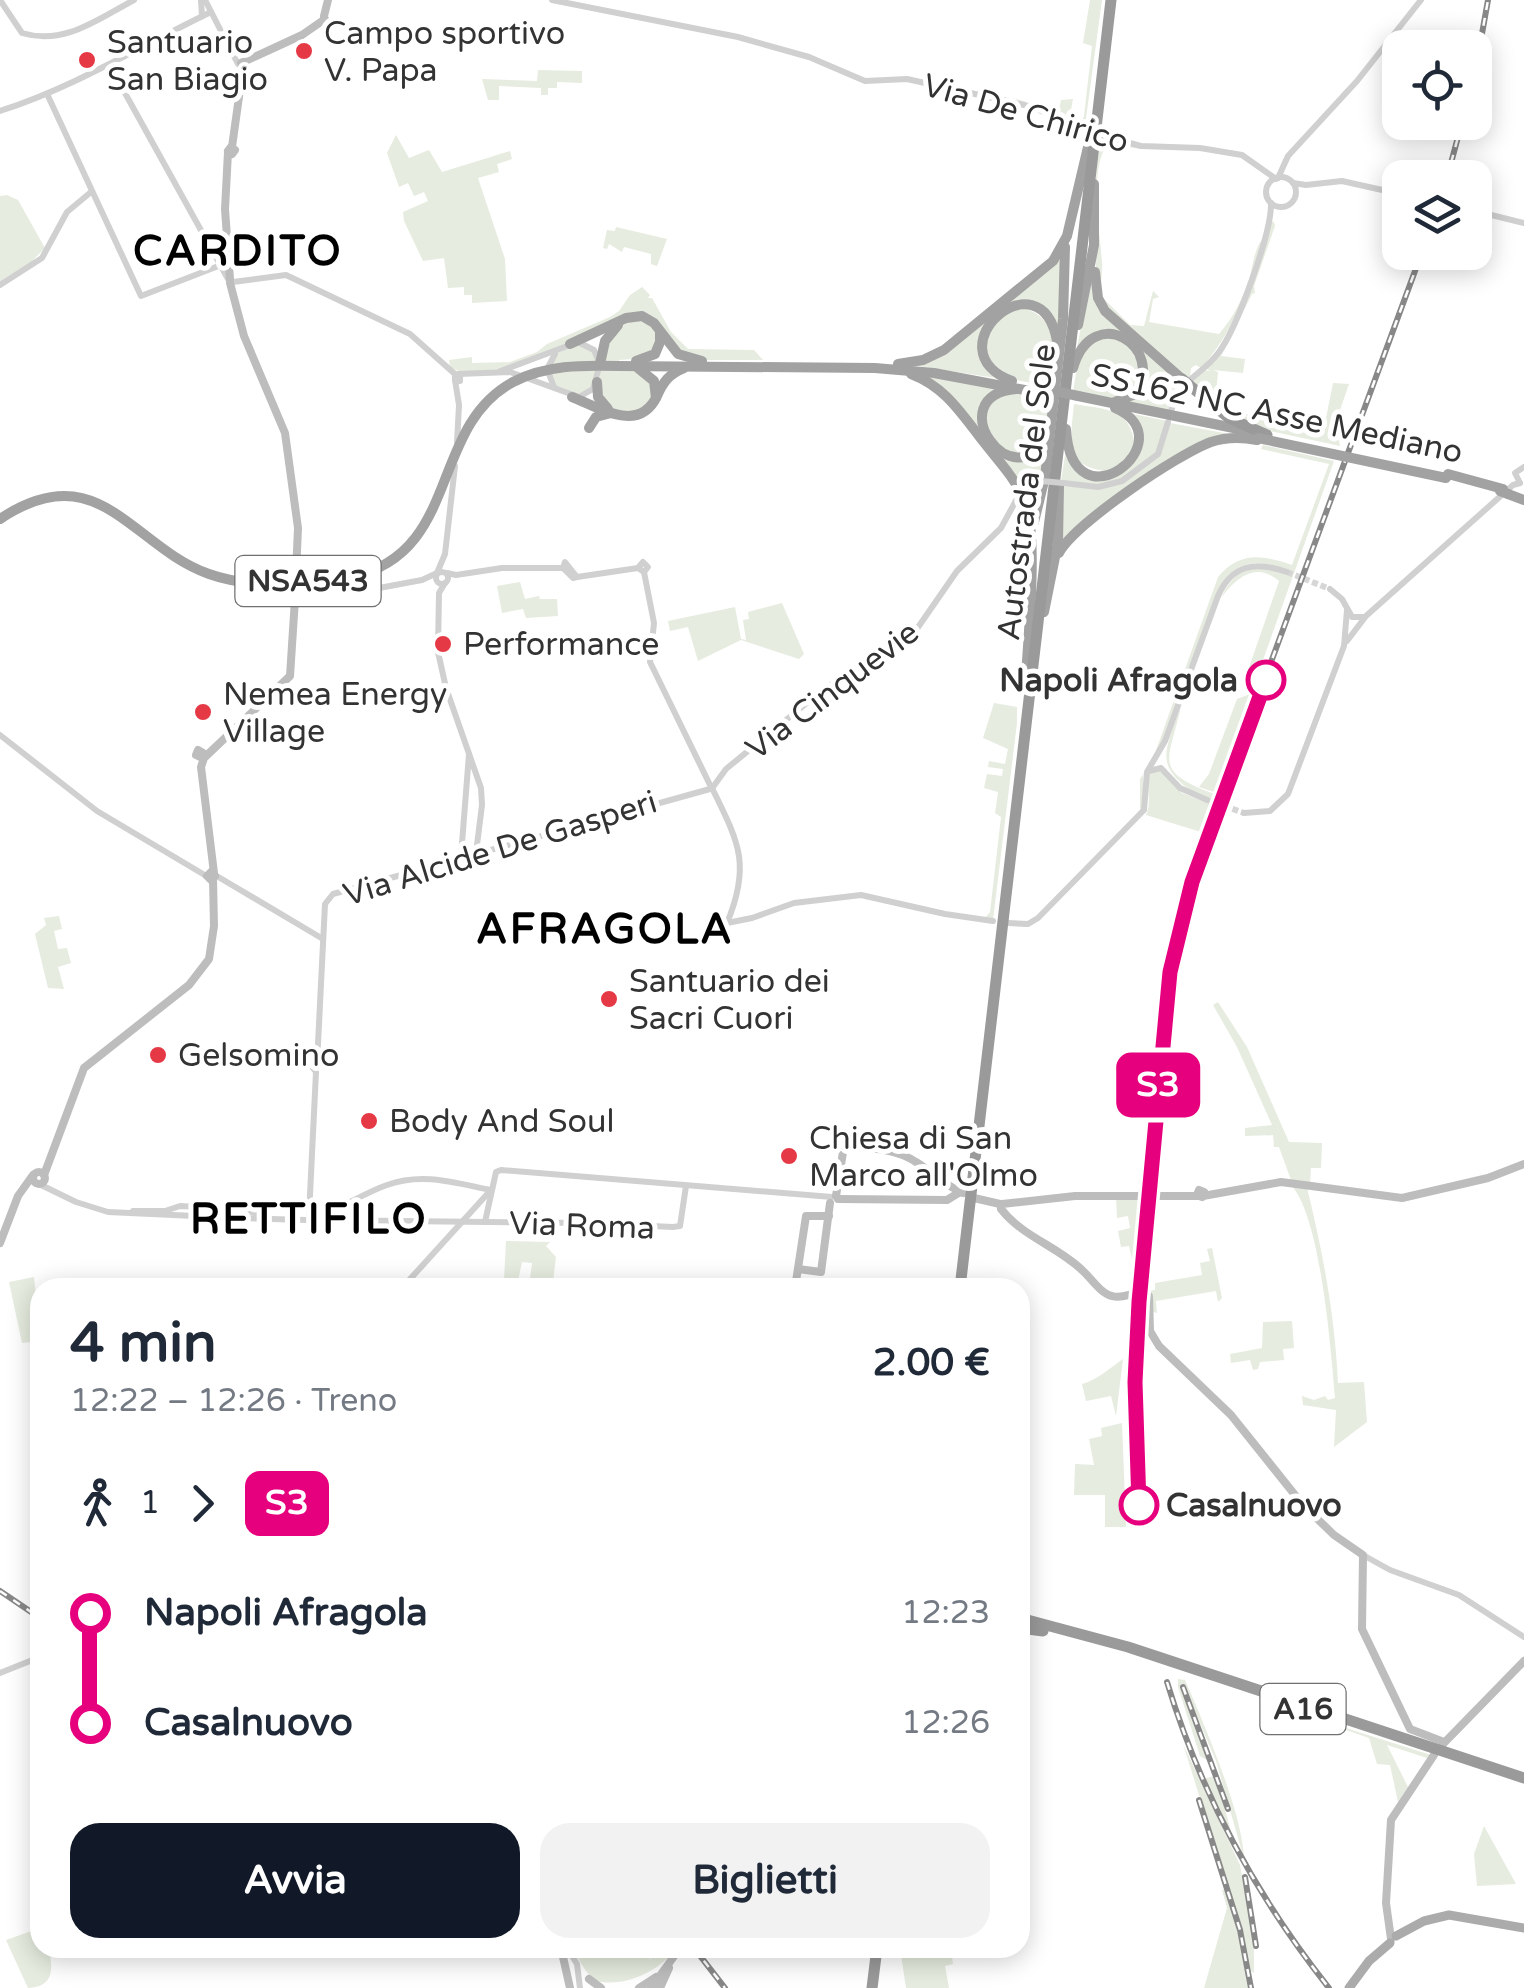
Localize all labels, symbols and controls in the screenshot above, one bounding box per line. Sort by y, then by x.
place label: Campo sportivo V. Papa [324,15,565,90]
place label: Santuario San Biagio [107,24,268,99]
map controls [1382,30,1492,270]
button: locate [1382,30,1492,140]
marker: Campo sportivo V. Papa [293,40,315,62]
marker: Santuario San Biagio [76,49,98,71]
street label: Via De Chirico [918,66,1133,161]
button: layers [1382,160,1492,270]
district label: CARDITO [133,226,343,277]
street label: Autostrada del Sole [990,342,1064,643]
street label: SS162 NC Asse Mediano [1087,356,1466,472]
road number: NSA543 [236,556,380,606]
street label: Via Cinquevie [739,613,927,768]
place label: Performance [463,626,659,664]
marker: Performance [432,633,454,655]
marker: Napoli Afragola [1247,661,1285,699]
place label: Napoli Afragola [999,662,1238,700]
place label: Nemea Energy Village [223,676,447,751]
marker: Nemea Energy Village [192,701,214,723]
street label: Via Alcide De Gasperi [339,783,661,915]
district label: AFRAGOLA [476,904,734,955]
place label: Santuario dei Sacri Cuori [629,963,830,1038]
marker: Santuario dei Sacri Cuori [598,988,620,1010]
place label: Gelsomino [178,1037,339,1075]
marker: Gelsomino [147,1044,169,1066]
line badge: S3 [1113,1052,1203,1118]
text: S3 [1136,1064,1180,1106]
place label: Body And Soul [389,1103,614,1141]
marker: Body And Soul [358,1110,380,1132]
place label: Chiesa di San Marco all'Olmo [809,1120,1038,1195]
marker: Chiesa di San Marco all'Olmo [778,1145,800,1167]
district label: RETTIFILO [190,1194,428,1245]
street label: Via Roma [508,1204,655,1248]
text: 4 min [70,1311,217,1377]
text: 2.00 € [873,1340,990,1386]
text: 12:22 – 12:26 · Treno [70,1382,397,1420]
icon: walk [70,1476,125,1531]
icon: forward [175,1476,230,1531]
text: S3 [265,1482,309,1524]
text: 1 [140,1484,160,1522]
marker: Casalnuovo [1120,1486,1158,1524]
place label: Casalnuovo [1166,1487,1342,1525]
text: Napoli Afragola [144,1590,428,1636]
text: 12:23 [901,1594,990,1632]
road number: A16 [1260,1684,1346,1734]
text: Casalnuovo [144,1700,353,1746]
text: 12:26 [901,1704,990,1742]
button: Avvia [70,1823,520,1938]
button: Biglietti [540,1823,990,1938]

